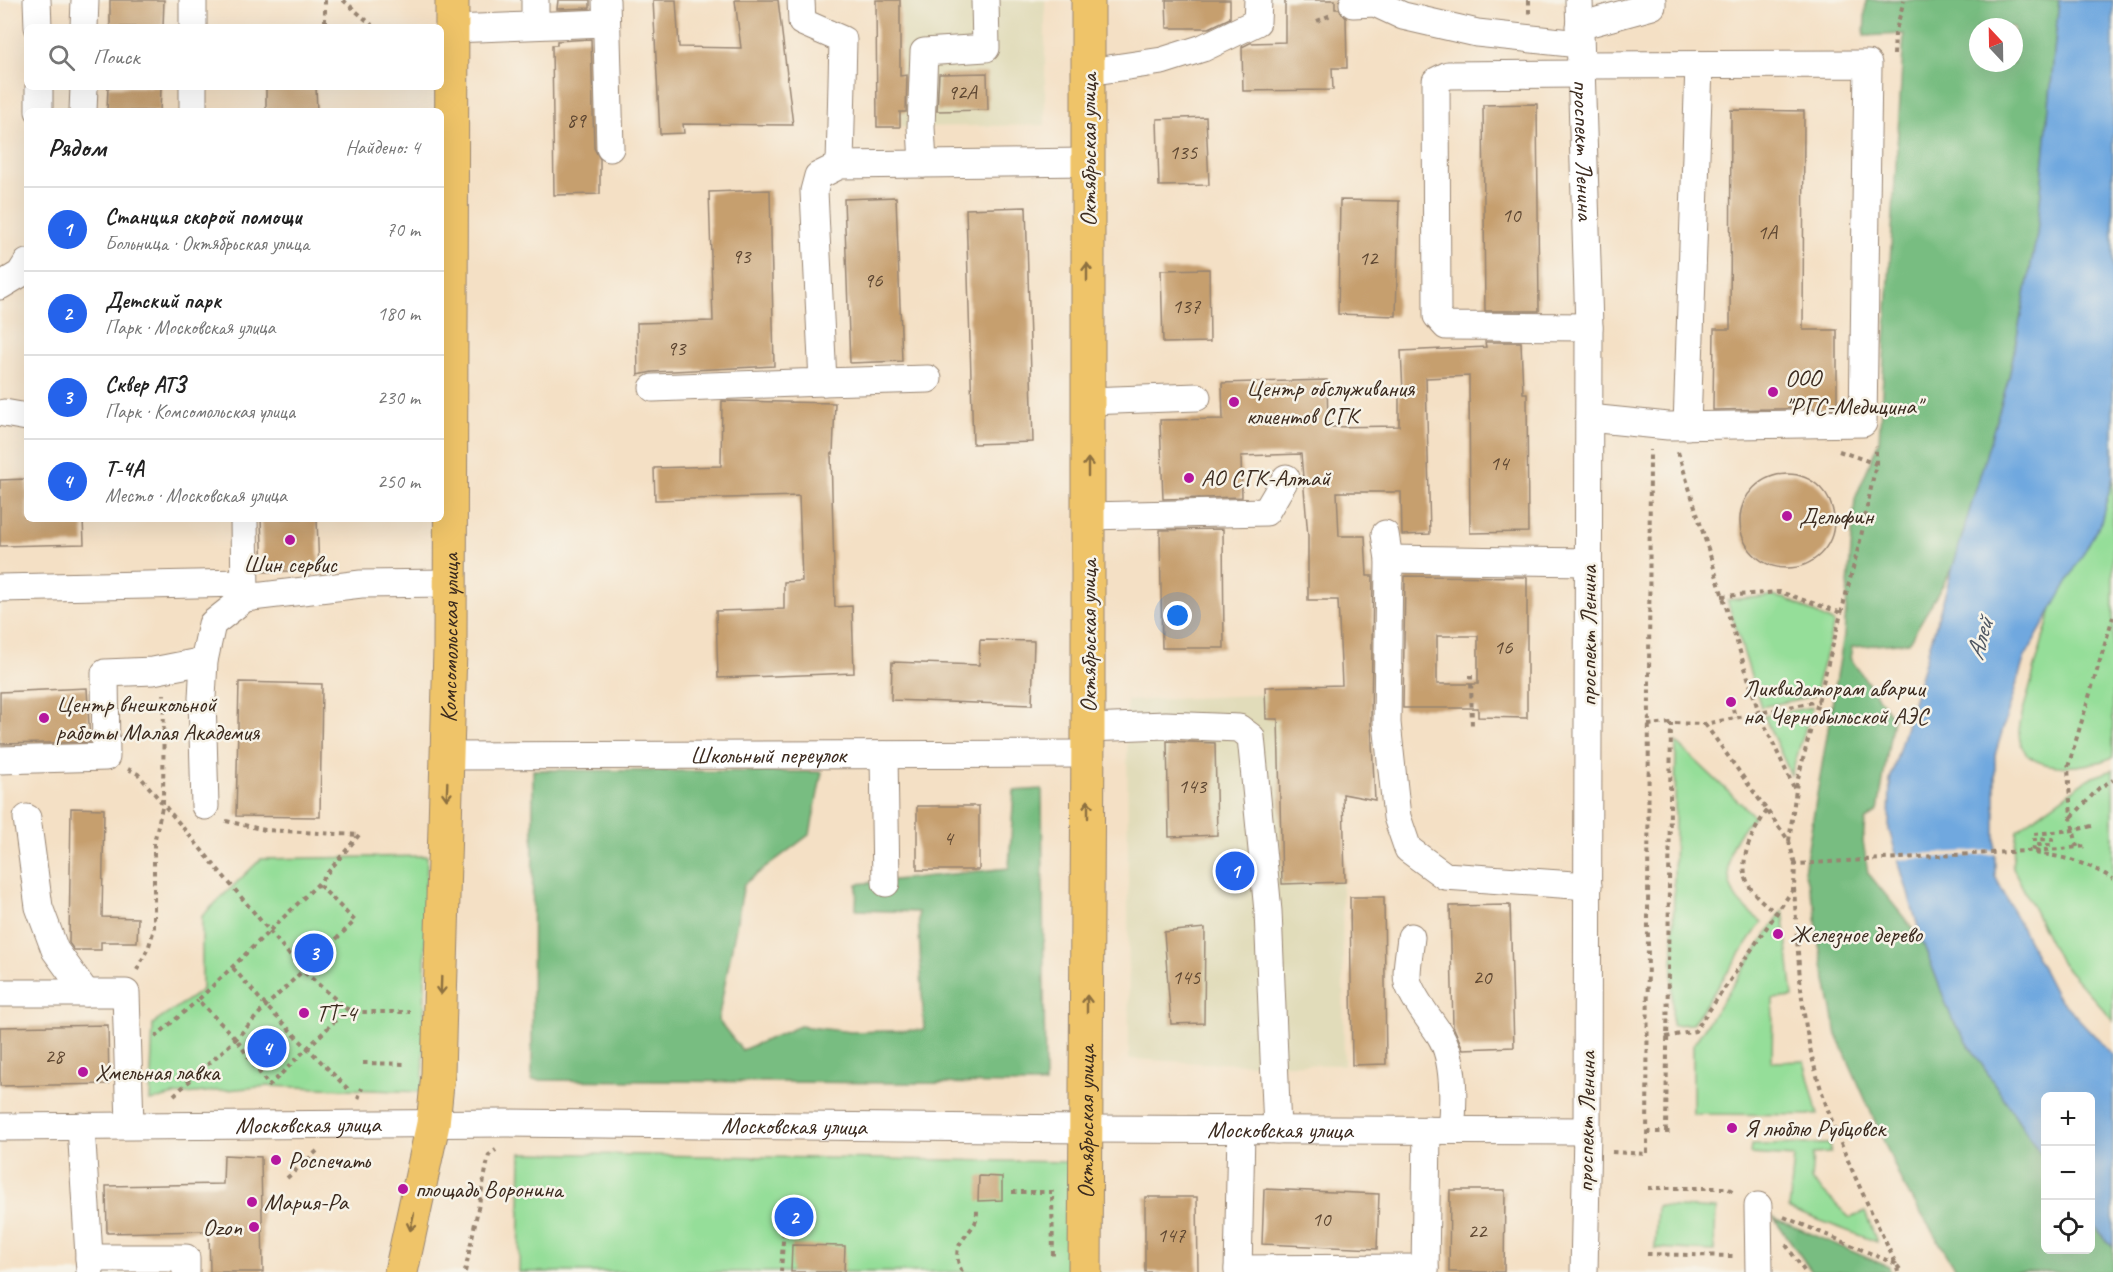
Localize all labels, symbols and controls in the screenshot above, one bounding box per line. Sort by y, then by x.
north arrow [1969,18,2023,72]
search box [24,24,444,90]
icon: search [45,41,78,74]
text: Поиск [93,43,139,71]
street label: Октябрьская улица [1073,71,1103,227]
house number: 92А [947,79,978,105]
street label: проспект Ленина [1566,79,1601,222]
house number: 89 [567,107,587,133]
text: Рядом [48,131,106,164]
text: Найдено: 4 [345,135,420,160]
house number: 135 [1169,139,1199,165]
house number: 10 [1502,202,1522,228]
text: Станция скорой помощи [105,203,301,231]
text: 1 [63,217,72,242]
text: 70 m [386,217,420,242]
house number: 1А [1757,219,1778,245]
text: Больница · Октябрьская улица [105,231,309,256]
house number: 93 [732,243,752,269]
house number: 12 [1359,245,1379,271]
one-way arrow [1081,262,1093,282]
house number: 96 [864,267,883,293]
text: Детский парк [105,287,221,315]
house number: 137 [1172,293,1202,319]
text: 2 [63,301,72,326]
text: 180 m [377,301,420,326]
text: Парк · Московская улица [105,315,275,340]
house number: 93 [667,335,687,361]
place label: ООО "РГС-Медицина" [1785,363,1927,421]
text: Сквер АТЗ [105,371,186,399]
place label: Центр обслуживания клиентов СГК [1246,373,1416,431]
text: 3 [63,385,72,410]
text: 230 m [377,385,420,410]
marker: ООО "РГС-Медицина" [1766,385,1780,399]
marker: Центр обслуживания клиентов СГК [1227,395,1241,409]
text: Парк · Комсомольская улица [105,399,295,424]
house number: 14 [1490,450,1511,476]
text: Т-4А [105,455,143,483]
one-way arrow [1082,457,1094,477]
place label: АО СГК-Алтай [1201,463,1332,493]
text: 4 [63,469,72,494]
text: 250 m [377,469,420,494]
marker: АО СГК-Алтай [1182,471,1196,485]
text: Место · Московская улица [105,483,287,508]
place label: Дельфин [1799,501,1875,531]
marker: Дельфин [1780,509,1794,523]
marker: Шин сервис [283,533,297,547]
place label: Шин сервис [243,549,338,579]
street label: Комсомольская улица [433,552,465,723]
street label: Октябрьская улица [1073,557,1103,713]
street label: проспект Ленина [1573,564,1603,706]
your location [1163,601,1192,630]
water label: Алей [1958,610,2002,664]
house number: 16 [1494,634,1513,660]
place label: Ликвидаторам аварии на Чернобыльской АЭС [1743,673,1930,731]
place label: Центр внешкольной работы Малая Академия [56,689,261,747]
marker: Ликвидаторам аварии на Чернобыльской АЭС [1724,695,1738,709]
marker: Центр внешкольной работы Малая Академия [37,711,51,725]
street label: Школьный переулок [690,740,848,770]
house number: 143 [1178,773,1208,799]
one-way arrow [441,781,452,801]
one-way arrow [1082,799,1094,819]
house number: 4 [943,825,955,851]
pin: 1 [1216,848,1254,894]
place label: Железное дерево [1790,919,1924,949]
marker: Железное дерево [1771,927,1785,941]
pin: 3 [294,930,334,976]
house number: 145 [1172,964,1202,990]
house number: 20 [1473,964,1493,990]
one-way arrow [435,976,446,996]
one-way arrow [1081,994,1093,1014]
place label: ТТ-4 [316,998,359,1028]
marker: ТТ-4 [297,1006,311,1020]
pin: 4 [248,1026,286,1070]
house number: 28 [45,1043,66,1069]
street label: Октябрьская улица [1070,1043,1101,1199]
street label: проспект Ленина [1570,1050,1602,1193]
place label: Хмельная лавка [95,1057,221,1087]
marker: Хмельная лавка [76,1065,90,1079]
map controls [2041,1092,2095,1254]
button: + [2041,1092,2095,1146]
street label: Московская улица [235,1109,382,1140]
street label: Московская улица [721,1110,868,1142]
place label: Я люблю Рубцовск [1744,1113,1888,1143]
street label: Московская улица [1207,1114,1354,1145]
marker: Я люблю Рубцовск [1725,1121,1739,1135]
place label: Роспечать [288,1145,371,1175]
button: − [2041,1146,2095,1200]
marker: Роспечать [269,1153,283,1167]
place label: площадь Воронина [415,1174,565,1204]
marker: площадь Воронина [396,1182,410,1196]
place label: Мария-Ра [264,1187,349,1217]
pin: 2 [774,1194,814,1240]
marker: Мария-Ра [245,1195,259,1209]
button: locate [2041,1200,2095,1254]
house number: 10 [1312,1206,1332,1232]
place label: Ozon [203,1212,242,1242]
one-way arrow [406,1212,417,1232]
house number: 22 [1468,1218,1488,1244]
marker: Ozon [247,1220,261,1234]
house number: 147 [1157,1222,1187,1248]

